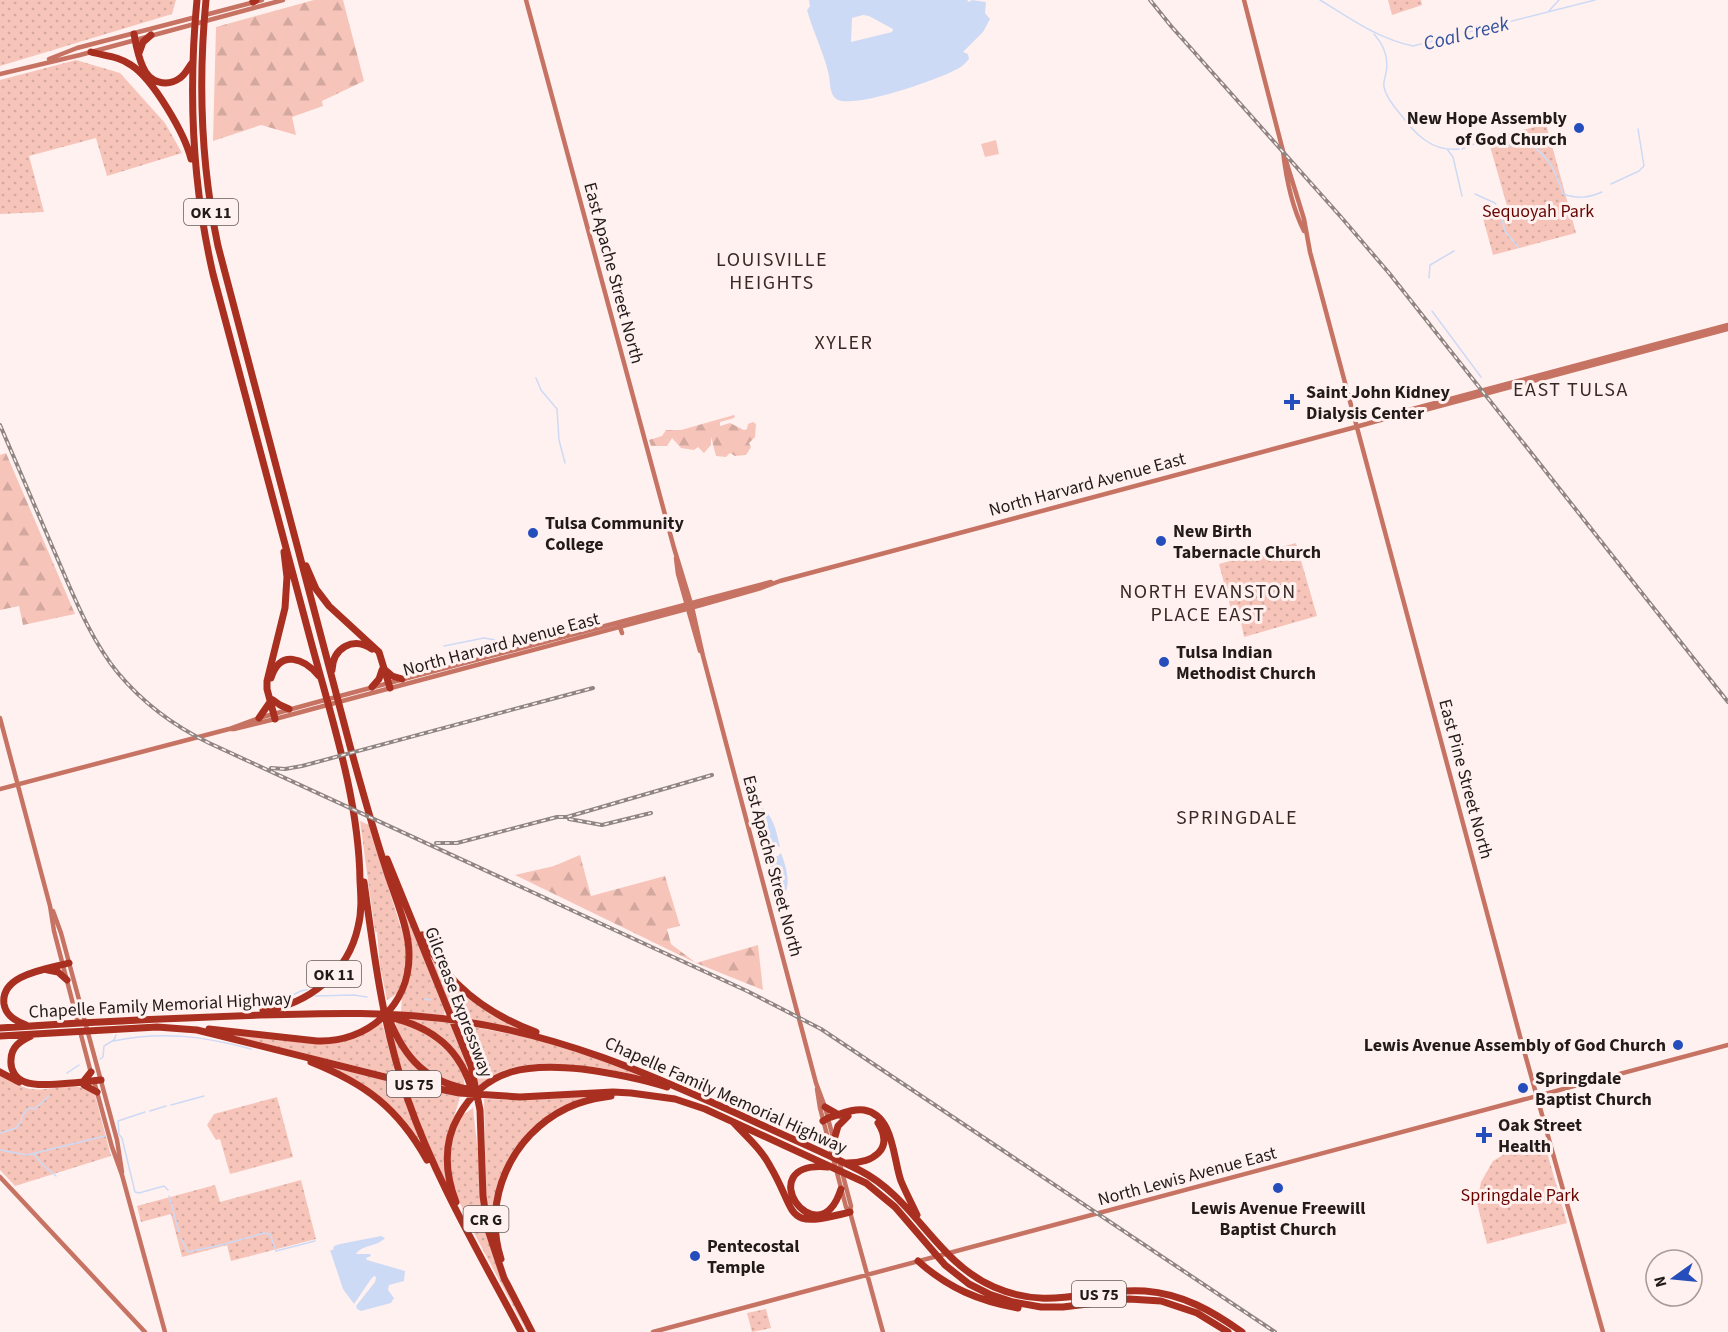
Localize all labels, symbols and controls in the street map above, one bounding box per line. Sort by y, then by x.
water label: Coal Creek [1420,10,1512,58]
place label: New Hope Assembly of God Church [1407,106,1568,152]
marker: New Hope Assembly of God Church [1572,121,1586,135]
street label: East Apache Street North [577,180,650,367]
road number: OK 11 [184,199,238,225]
park label: Sequoyah Park [1482,199,1594,224]
district label: LOUISVILLE HEIGHTS [716,246,828,297]
district label: XYLER [815,329,873,357]
district label: EAST TULSA [1513,376,1629,404]
place label: Saint John Kidney Dialysis Center [1306,380,1450,426]
marker: Saint John Kidney Dialysis Center [1283,393,1301,411]
street label: North Harvard Avenue East [986,446,1188,523]
place label: Tulsa Community College [545,511,684,557]
place label: New Birth Tabernacle Church [1173,519,1321,565]
marker: Tulsa Community College [526,526,540,540]
marker: New Birth Tabernacle Church [1154,534,1168,548]
district label: NORTH EVANSTON PLACE EAST [1119,578,1297,629]
street label: North Harvard Avenue East [400,606,602,683]
place label: Tulsa Indian Methodist Church [1176,640,1316,686]
marker: Tulsa Indian Methodist Church [1157,655,1171,669]
street label: East Pine Street North [1432,696,1499,862]
street label: East Apache Street North [736,773,809,960]
district label: SPRINGDALE [1176,804,1298,832]
street label: Gilcrease Expressway [418,923,499,1082]
road number: OK 11 [307,961,361,987]
street label: Chapelle Family Memorial Highway [28,986,293,1025]
street label: Chapelle Family Memorial Highway [601,1031,852,1161]
place label: Lewis Avenue Assembly of God Church [1364,1033,1666,1058]
marker: Lewis Avenue Assembly of God Church [1671,1038,1685,1052]
place label: Springdale Baptist Church [1535,1066,1652,1112]
road number: US 75 [387,1071,441,1097]
marker: Springdale Baptist Church [1516,1081,1530,1095]
place label: Oak Street Health [1498,1113,1582,1159]
marker: Oak Street Health [1475,1126,1493,1144]
street label: North Lewis Avenue East [1095,1141,1279,1212]
marker: Lewis Avenue Freewill Baptist Church [1271,1181,1285,1195]
park label: Springdale Park [1461,1183,1579,1208]
place label: Lewis Avenue Freewill Baptist Church [1191,1196,1365,1242]
road number: CR G [464,1206,508,1232]
place label: Pentecostal Temple [707,1234,799,1280]
north arrow [1644,1248,1704,1308]
marker: Pentecostal Temple [688,1249,702,1263]
text: N [1648,1274,1672,1290]
road number: US 75 [1072,1281,1126,1307]

